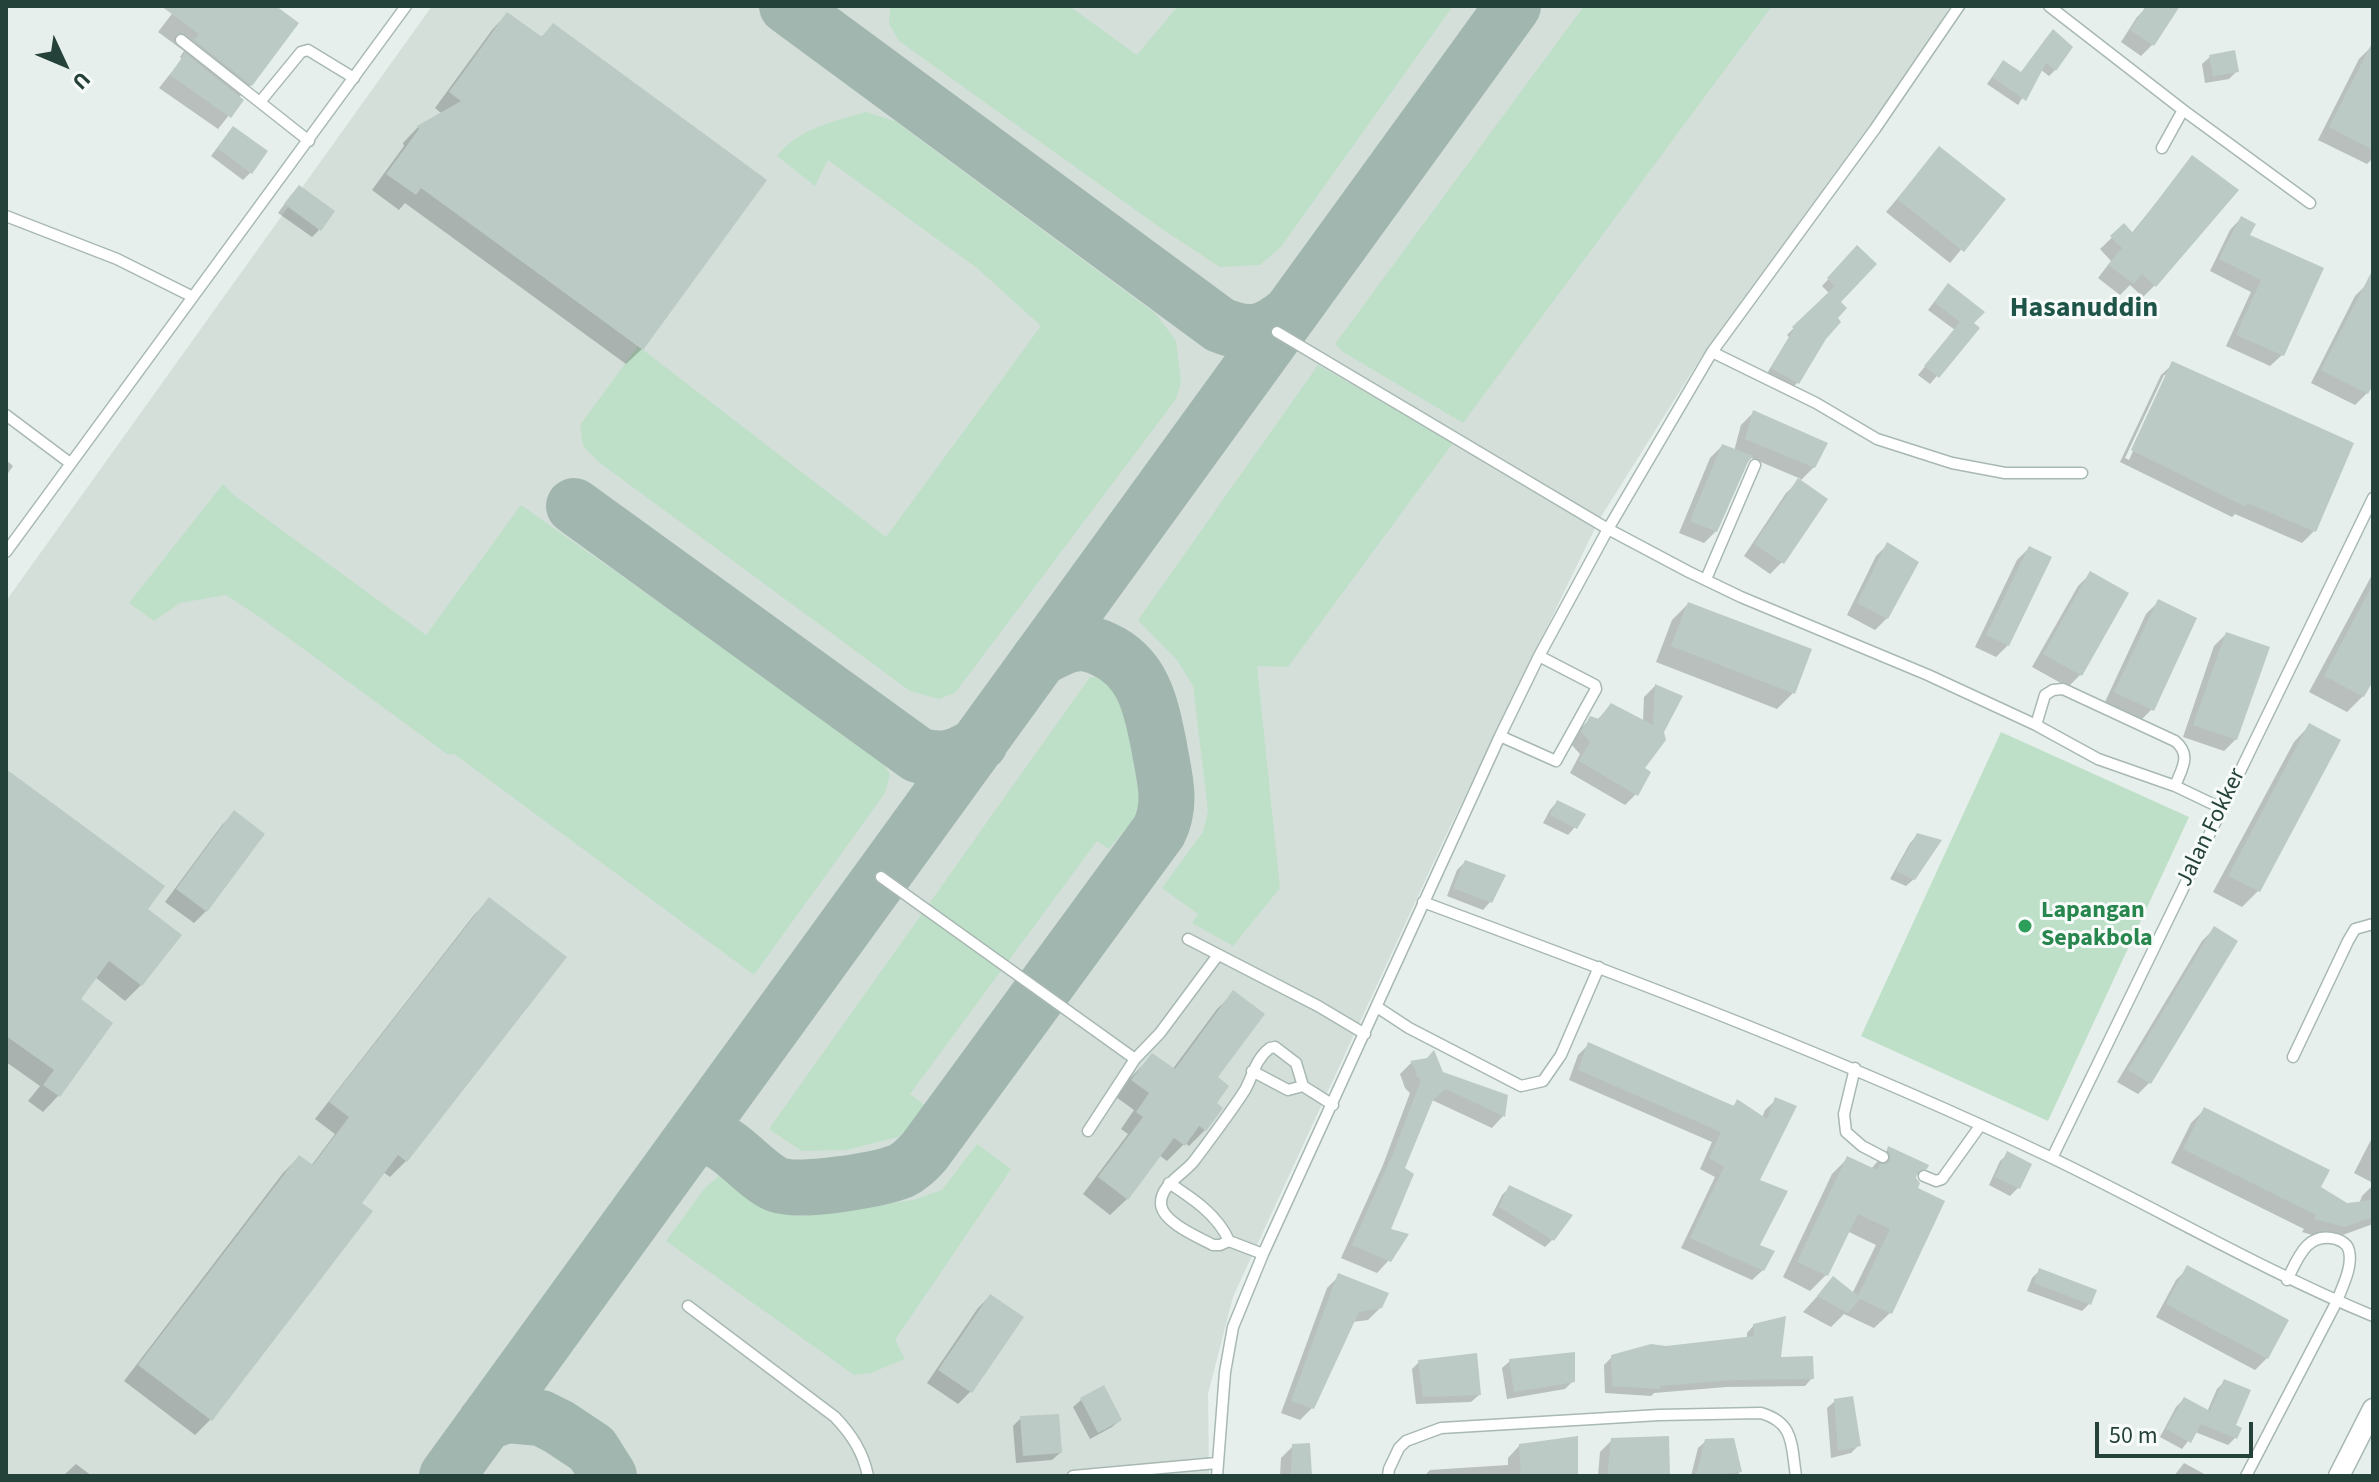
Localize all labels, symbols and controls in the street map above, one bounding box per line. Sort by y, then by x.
north arrow [24,24,104,104]
text: U [65,64,98,97]
district label: Hasanuddin [2010,293,2158,327]
street label: Jalan Fokker [2171,764,2253,892]
place label: Lapangan Sepakbola [2041,898,2153,954]
marker: Lapangan Sepakbola [2016,917,2034,935]
scale bar [2099,1406,2257,1456]
text: 50 m [2109,1418,2158,1453]

